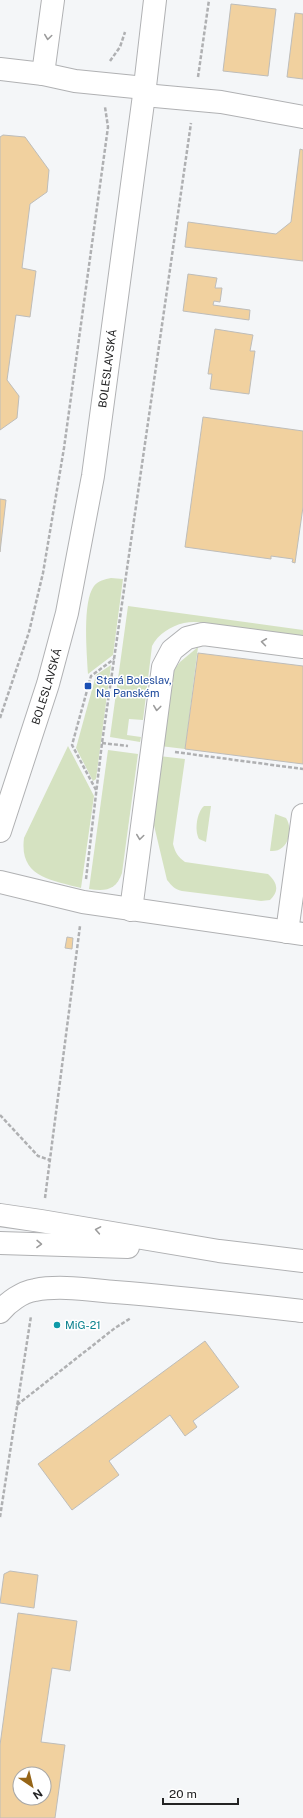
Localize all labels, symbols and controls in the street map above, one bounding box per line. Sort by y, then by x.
one-way arrow [44,34,53,40]
street label: BOLESLAVSKÁ [96,328,119,409]
one-way arrow [261,638,267,647]
street label: BOLESLAVSKÁ [29,646,63,726]
place label: Stará Boleslav, Na Panském [96,674,172,699]
marker: Stará Boleslav, Na Panském [83,681,93,691]
one-way arrow [153,705,162,711]
one-way arrow [136,834,145,840]
one-way arrow [95,1227,101,1235]
one-way arrow [36,1240,42,1248]
place label: MiG-21 [65,1319,101,1331]
marker: MiG-21 [52,1320,62,1330]
north arrow [12,1766,52,1806]
scale bar [163,1780,238,1806]
text: N [31,1787,45,1802]
text: 20 m [169,1787,197,1801]

